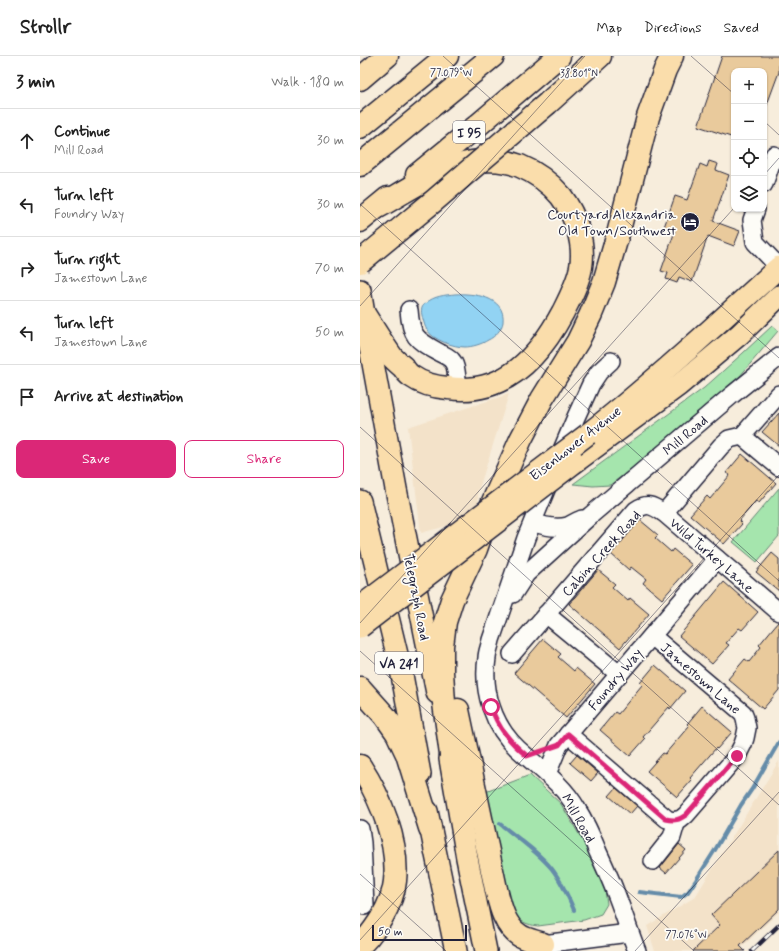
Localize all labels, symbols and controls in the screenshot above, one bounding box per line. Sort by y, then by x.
text: Strollr [20,15,71,40]
text: Map [596,19,622,37]
text: Directions [644,19,702,37]
text: Saved [724,19,759,37]
text: 77.079°W [430,66,472,80]
text: 38.801°N [560,67,598,81]
map controls [731,68,767,212]
button: + [731,68,767,104]
text: 3 min [16,71,55,93]
text: Walk · 180 m [271,74,344,91]
button: − [731,104,767,140]
road number: I 95 [453,121,485,143]
text: Continue [54,122,110,142]
icon: ahead [16,130,38,152]
text: 30 m [317,132,344,149]
button: locate [731,140,767,176]
text: Mill Road [54,142,104,159]
button: layers [731,176,767,212]
text: Turn left [54,186,114,206]
icon: left [16,194,38,216]
text: 30 m [317,196,344,213]
text: Foundry Way [54,206,124,223]
place label: Courtyard Alexandria Old Town/Southwest [547,206,677,240]
hotel icon: Courtyard Alexandria Old Town/Southwest [679,211,701,233]
text: Turn right [54,250,121,270]
icon: right [16,258,38,280]
text: 70 m [315,260,344,277]
text: Jamestown Lane [54,270,147,287]
text: Turn left [54,314,114,334]
icon: left [16,322,38,344]
text: 50 m [315,324,344,341]
text: Jamestown Lane [54,334,147,351]
icon: arrive [16,386,38,408]
text: Arrive at destination [54,387,183,407]
street label: Eisenhower Avenue [526,402,625,485]
street label: Mill Road [659,412,712,460]
button: Save [16,440,176,478]
button: Share [184,440,344,478]
street label: Cabin Creek Road [558,507,645,601]
street label: Wild Turkey Lane [665,514,757,597]
street label: Telegraph Road [398,552,433,642]
street label: Jamestown Lane [657,639,744,719]
street label: Foundry Way [585,645,647,714]
road number: VA 241 [375,652,423,674]
route start [482,698,500,716]
route end [728,747,746,765]
street label: Mill Road [557,791,599,846]
scale bar [372,923,467,942]
text: 50 m [378,925,403,939]
text: 77.076°W [665,928,707,942]

